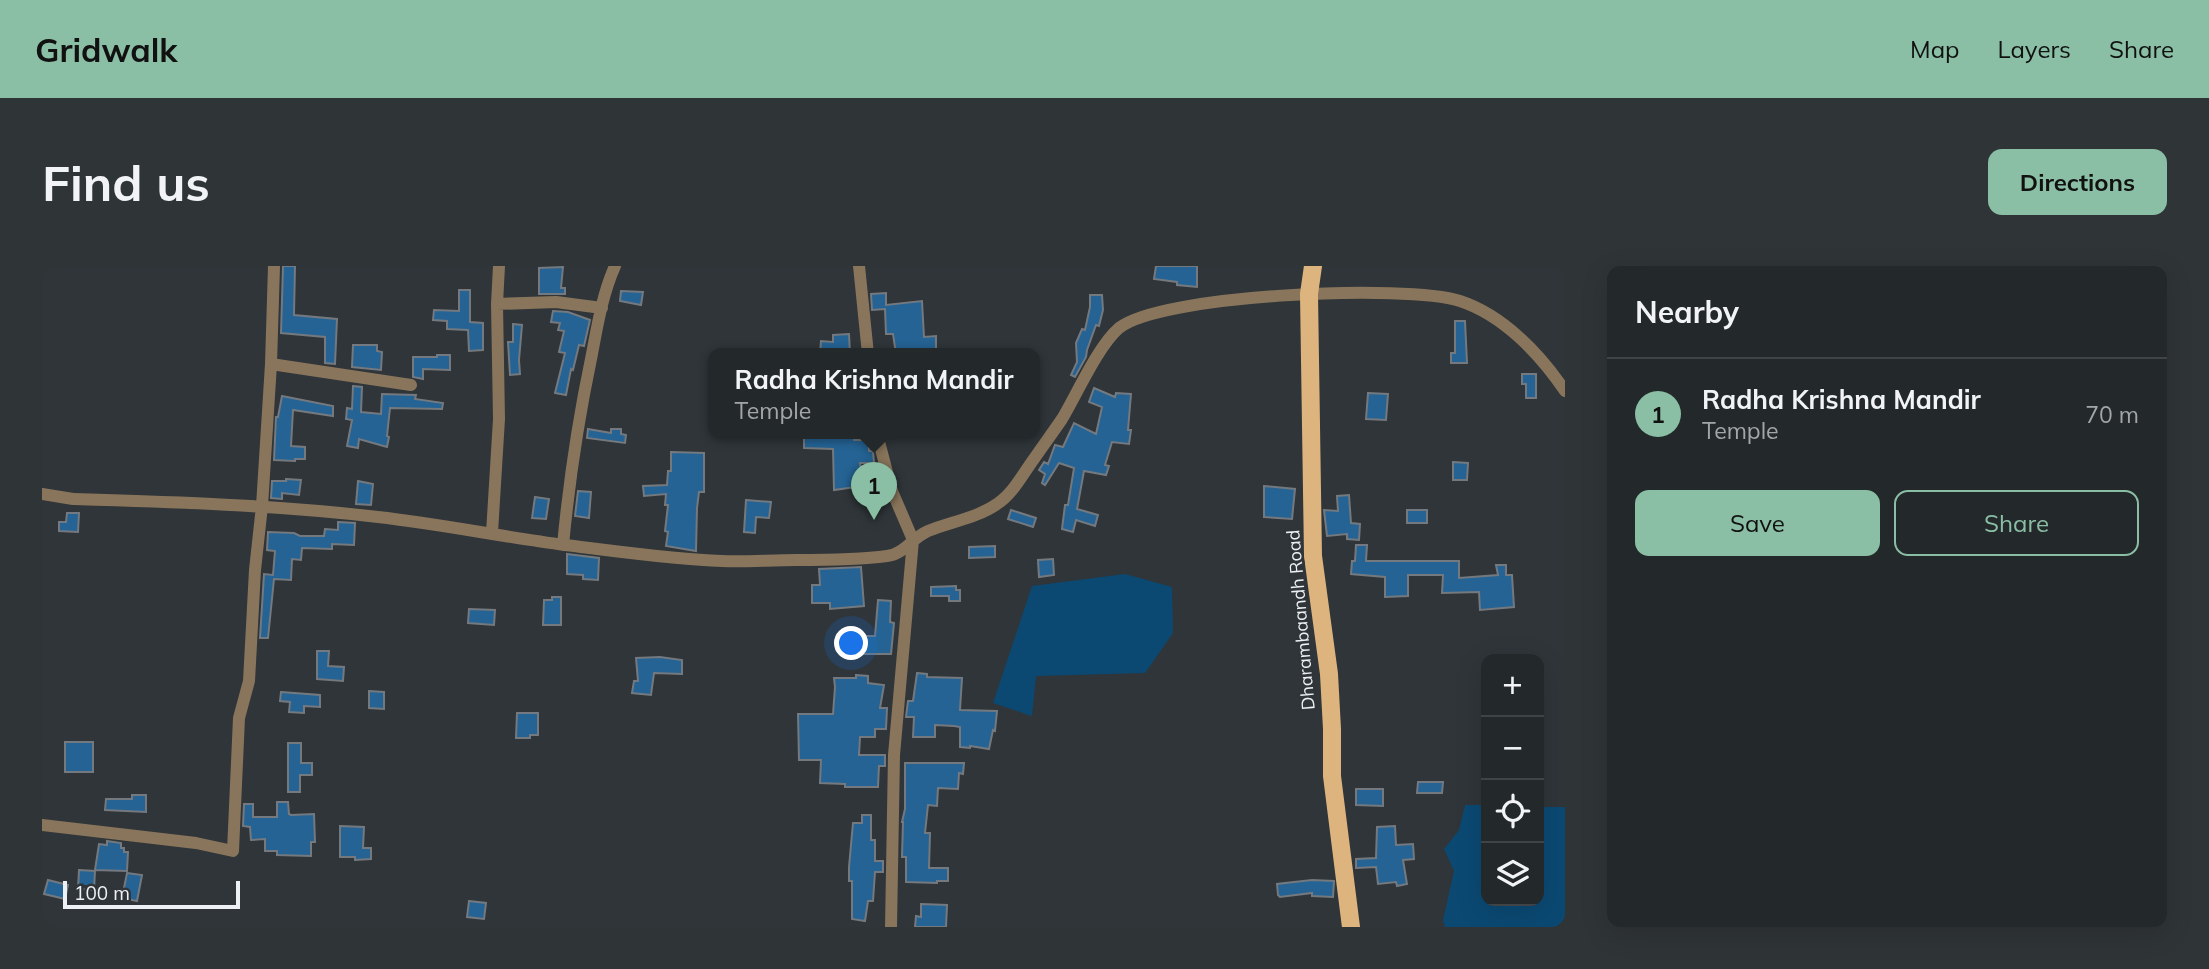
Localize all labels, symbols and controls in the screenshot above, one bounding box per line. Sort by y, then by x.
text: Gridwalk [35,29,178,70]
text: Map [1910,34,1959,64]
text: Layers [1997,34,2071,64]
text: Share [2109,34,2174,64]
button: Directions [1988,149,2167,215]
text: Find us [42,152,210,213]
text: Nearby [1635,293,1739,331]
popup [708,348,1040,439]
text: Radha Krishna Mandir [735,363,1013,396]
text: Radha Krishna Mandir [1702,383,1981,416]
text: Temple [735,396,811,425]
text: 1 [1651,400,1665,429]
text: 70 m [2085,400,2139,429]
text: Temple [1702,416,1779,445]
pin: 1 [851,462,897,520]
button: Save [1635,490,1880,556]
button: Share [1894,490,2139,556]
street label: Dharambaandh Road [1281,529,1320,711]
your location [834,626,868,660]
map controls [1481,654,1544,906]
button: + [1481,654,1544,717]
button: − [1481,717,1544,780]
button: locate [1481,780,1544,843]
button: layers [1481,843,1544,906]
scale bar [63,878,240,910]
text: 100 m [74,881,130,905]

